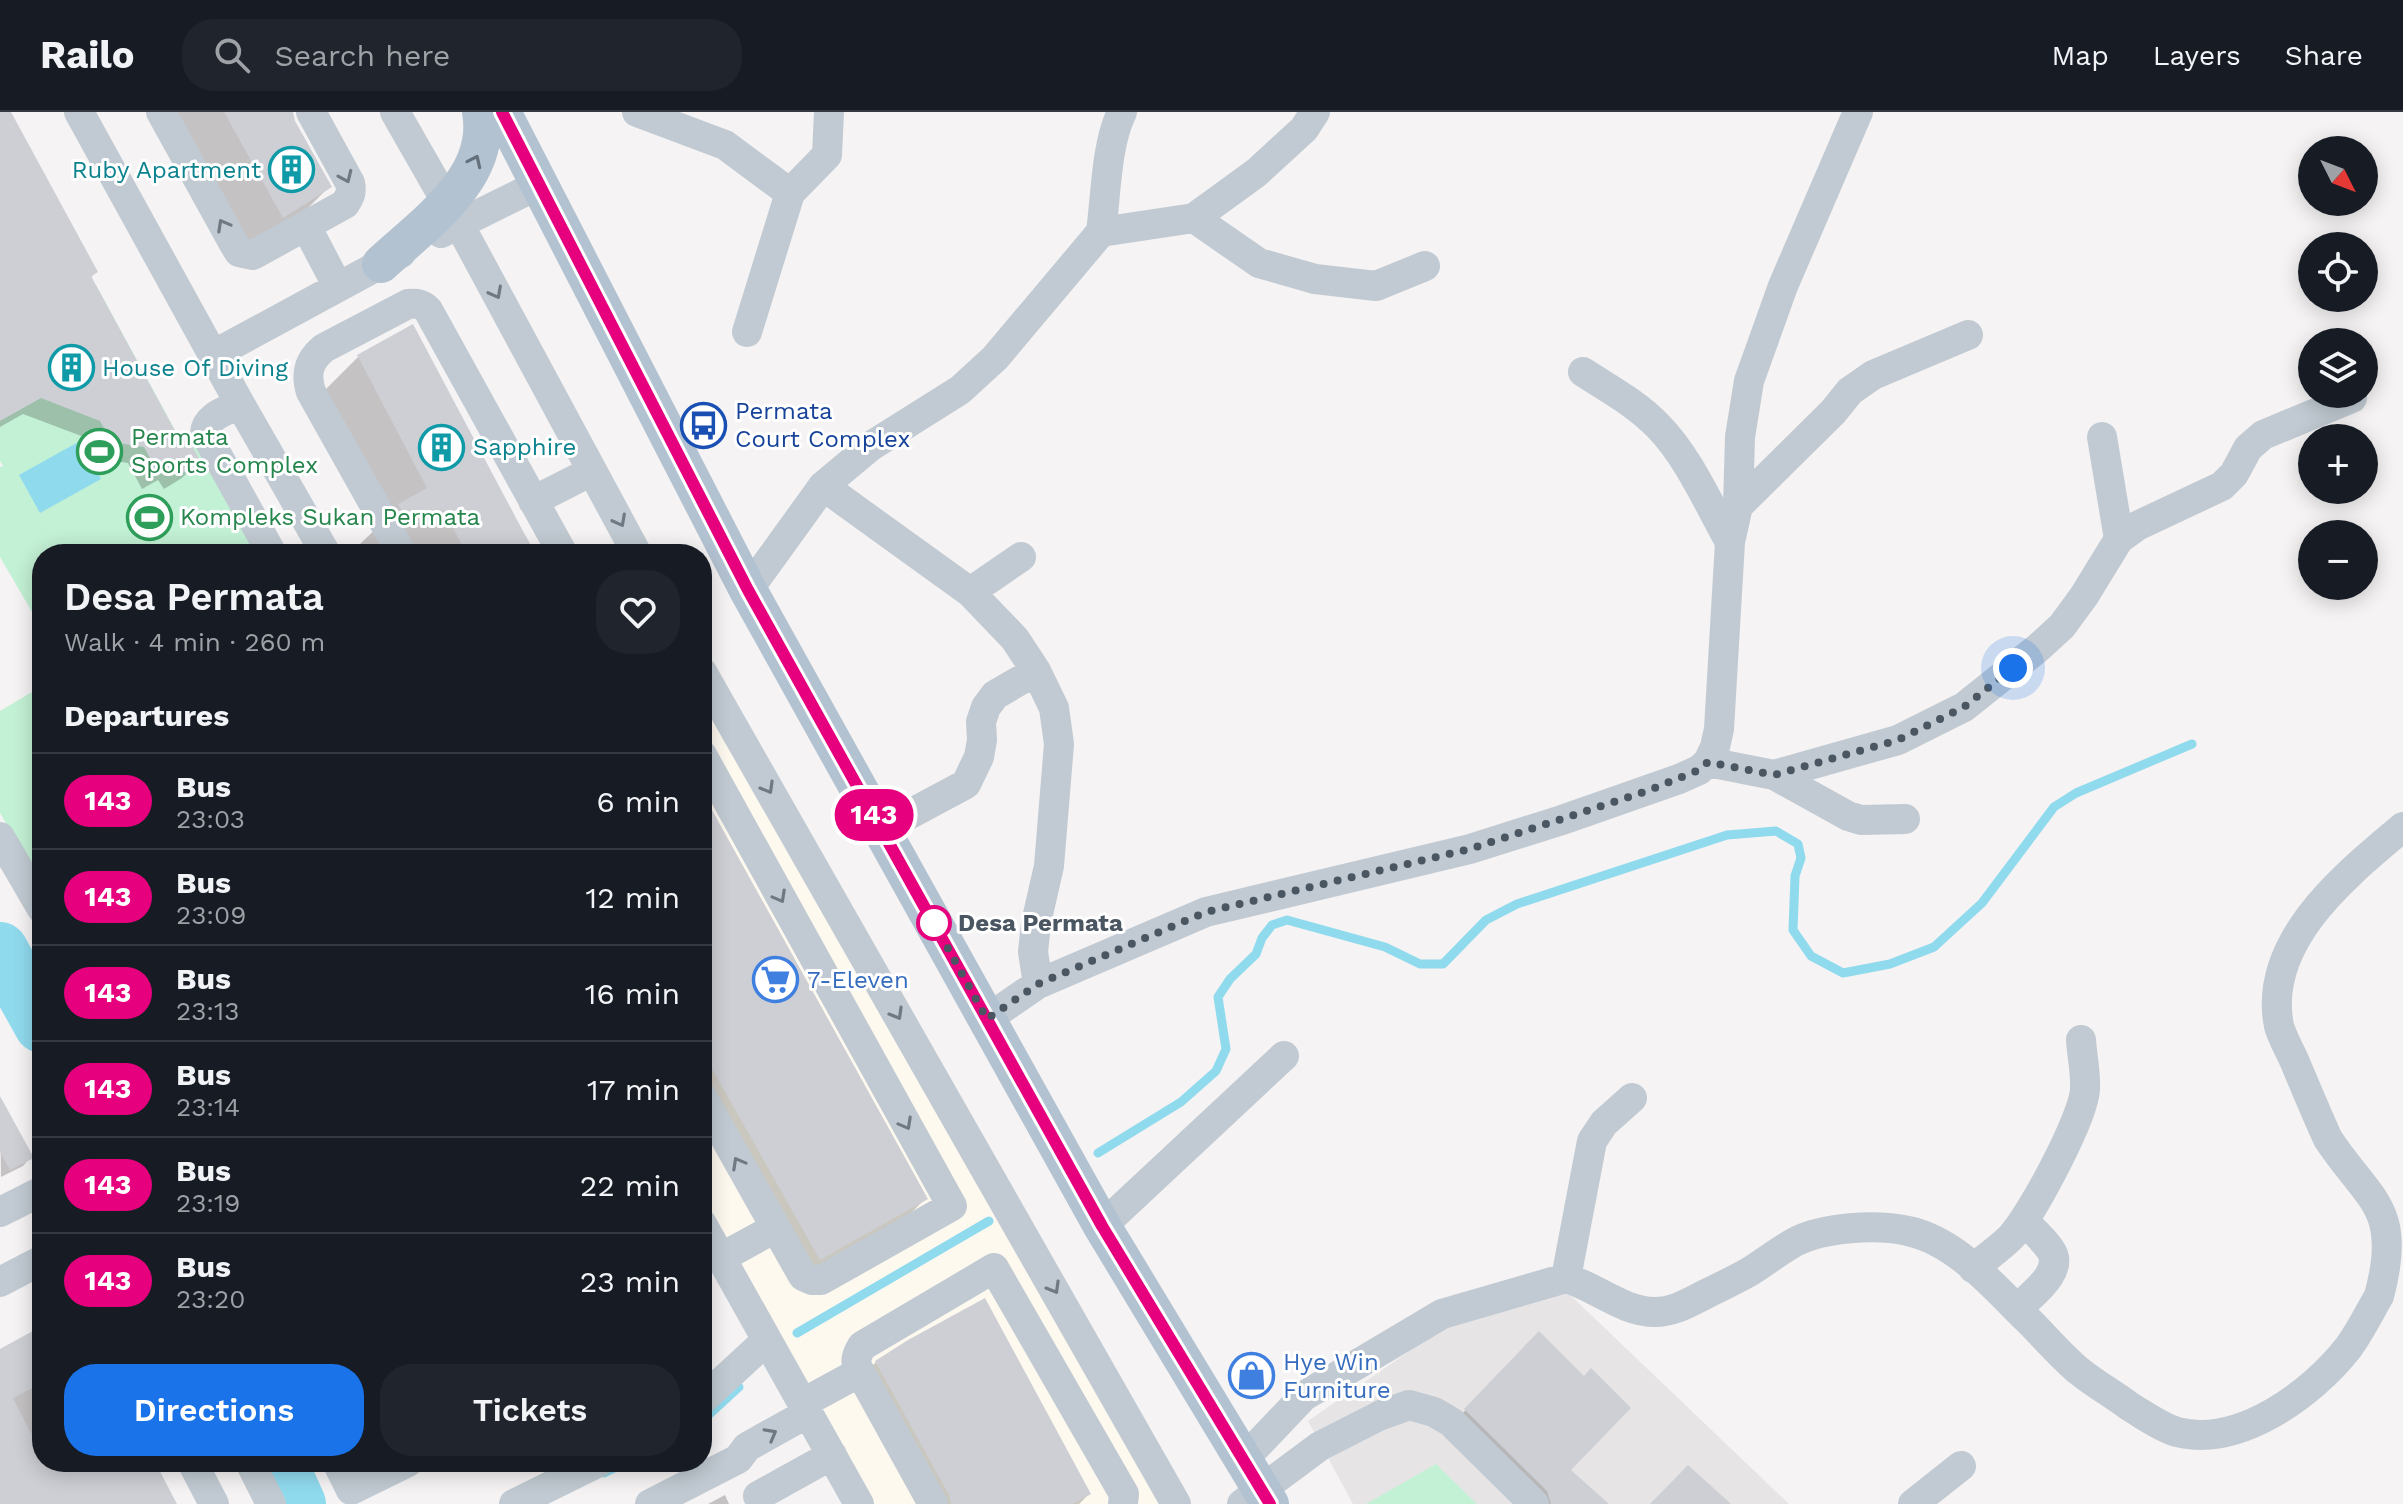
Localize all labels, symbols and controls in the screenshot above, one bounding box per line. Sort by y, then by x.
search box [182,19,742,91]
text: Railo [40,33,134,77]
icon: search [210,33,254,77]
text: Search here [274,38,450,73]
text: Map [2052,39,2109,72]
text: Layers [2153,39,2241,72]
text: Share [2285,39,2363,72]
north arrow [2298,136,2378,216]
map controls [2298,136,2378,600]
building icon: Ruby Apartment [268,146,316,194]
one-way arrow [465,155,481,169]
place label: Ruby Apartment [72,156,261,184]
one-way arrow [336,169,352,184]
one-way arrow [218,219,233,233]
button: locate [2298,232,2378,312]
one-way arrow [486,284,502,298]
button: layers [2298,328,2378,408]
building icon: House Of Diving [47,344,95,392]
place label: House Of Diving [102,354,288,382]
place label: Permata Court Complex [735,397,910,453]
bus stop icon: Permata Court Complex [680,401,728,449]
place label: Permata Sports Complex [131,423,318,479]
building icon: Sapphire [418,423,466,471]
button: + [2298,424,2378,504]
sports icon: Permata Sports Complex [76,427,124,475]
place label: Sapphire [473,433,576,461]
sports icon: Kompleks Sukan Permata [125,493,173,541]
place label: Kompleks Sukan Permata [180,503,480,531]
one-way arrow [610,513,625,528]
button: − [2298,520,2378,600]
button: heart [596,570,680,654]
text: Desa Permata [64,575,324,619]
text: Walk · 4 min · 260 m [64,627,325,657]
your location [1993,648,2033,688]
text: Departures [64,698,229,733]
text: Bus [176,769,231,804]
one-way arrow [759,780,774,794]
text: 143 [85,784,131,817]
text: 6 min [596,784,680,819]
line badge: 143 [828,789,920,841]
text: 143 [851,798,897,831]
text: 23:03 [176,804,245,834]
text: Bus [176,865,231,900]
text: 143 [85,880,131,913]
text: 12 min [585,880,680,915]
one-way arrow [771,888,786,903]
text: 23:09 [176,900,246,930]
marker: Desa Permata [917,906,951,940]
place label: Desa Permata [958,909,1123,937]
supermarket icon: 7-Eleven [752,956,800,1004]
text: Bus [176,961,231,996]
place label: 7-Eleven [807,966,909,994]
text: 143 [85,976,131,1009]
text: 16 min [585,976,680,1011]
text: 23:13 [176,996,239,1026]
one-way arrow [887,1005,903,1020]
text: Bus [176,1057,231,1092]
text: 143 [85,1072,131,1105]
text: 17 min [587,1072,680,1107]
text: 23:14 [176,1092,240,1122]
one-way arrow [897,1116,912,1130]
text: Bus [176,1153,231,1188]
one-way arrow [733,1156,748,1171]
text: 143 [85,1168,131,1201]
text: 22 min [580,1168,680,1203]
text: 23:19 [176,1188,240,1218]
text: Bus [176,1249,231,1284]
text: 143 [85,1264,131,1297]
text: 23 min [580,1264,680,1299]
one-way arrow [1044,1280,1060,1294]
text: 23:20 [176,1284,245,1314]
place label: Hye Win Furniture [1283,1348,1391,1404]
shop icon: Hye Win Furniture [1228,1352,1276,1400]
button: Directions [64,1364,364,1456]
button: Tickets [380,1364,680,1456]
one-way arrow [763,1428,777,1443]

